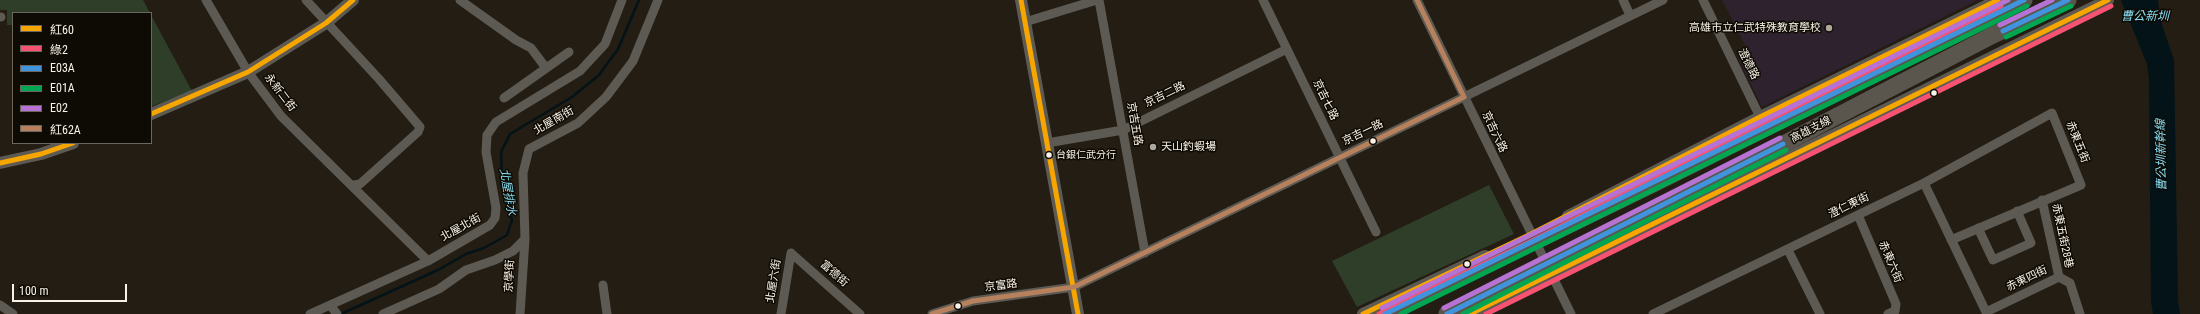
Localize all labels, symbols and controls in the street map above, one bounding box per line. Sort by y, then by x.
water label: 曹公新圳 [2121,10,2169,24]
legend [12,12,152,144]
place label: 高雄市立仁武特殊教育學校 [1689,21,1821,35]
text: 紅60 [50,23,74,37]
marker: 高雄市立仁武特殊教育學校 [1824,23,1834,33]
text: 綠2 [50,43,68,57]
street label: 澄德路 [1735,46,1761,82]
text: E03A [50,61,75,75]
street label: 永新二街 [261,72,299,114]
street label: 京吉七路 [1309,77,1341,123]
street label: 京吉二路 [1142,79,1188,111]
text: E01A [50,81,75,95]
unlabelled marker [1929,88,1939,98]
text: E02 [50,101,68,115]
street label: 京吉五路 [1124,101,1144,147]
street label: 北屋南街 [532,104,576,138]
street label: 京吉六路 [1479,109,1509,155]
street label: 高雄支線 [1788,114,1834,146]
street label: 京吉一路 [1340,117,1386,149]
street label: 赤東五街 [2063,119,2091,165]
water label: 曹公圳新幹線 [2154,119,2170,191]
text: 紅62A [50,123,81,137]
unlabelled marker [1368,136,1378,146]
place label: 天山釣蝦場 [1161,140,1216,154]
marker: 天山釣蝦場 [1148,142,1158,152]
place label: 台銀仁武分行 [1056,149,1116,161]
marker: 台銀仁武分行 [1044,150,1054,160]
water label: 北屋排水 [496,167,518,217]
street label: 澄仁東街 [1826,190,1872,222]
street label: 赤東五街28巷 [2049,202,2075,270]
street label: 北屋北街 [439,212,483,244]
street label: 赤東六街 [1875,239,1905,285]
street label: 北屋六街 [764,258,784,304]
street label: 富德街 [817,258,851,290]
street label: 京學街 [503,259,517,293]
unlabelled marker [1462,259,1472,269]
street label: 赤東四街 [2004,263,2050,295]
scale bar [14,276,129,302]
street label: 京富路 [984,277,1018,295]
text: 100 m [19,284,49,298]
unlabelled marker [953,301,963,311]

